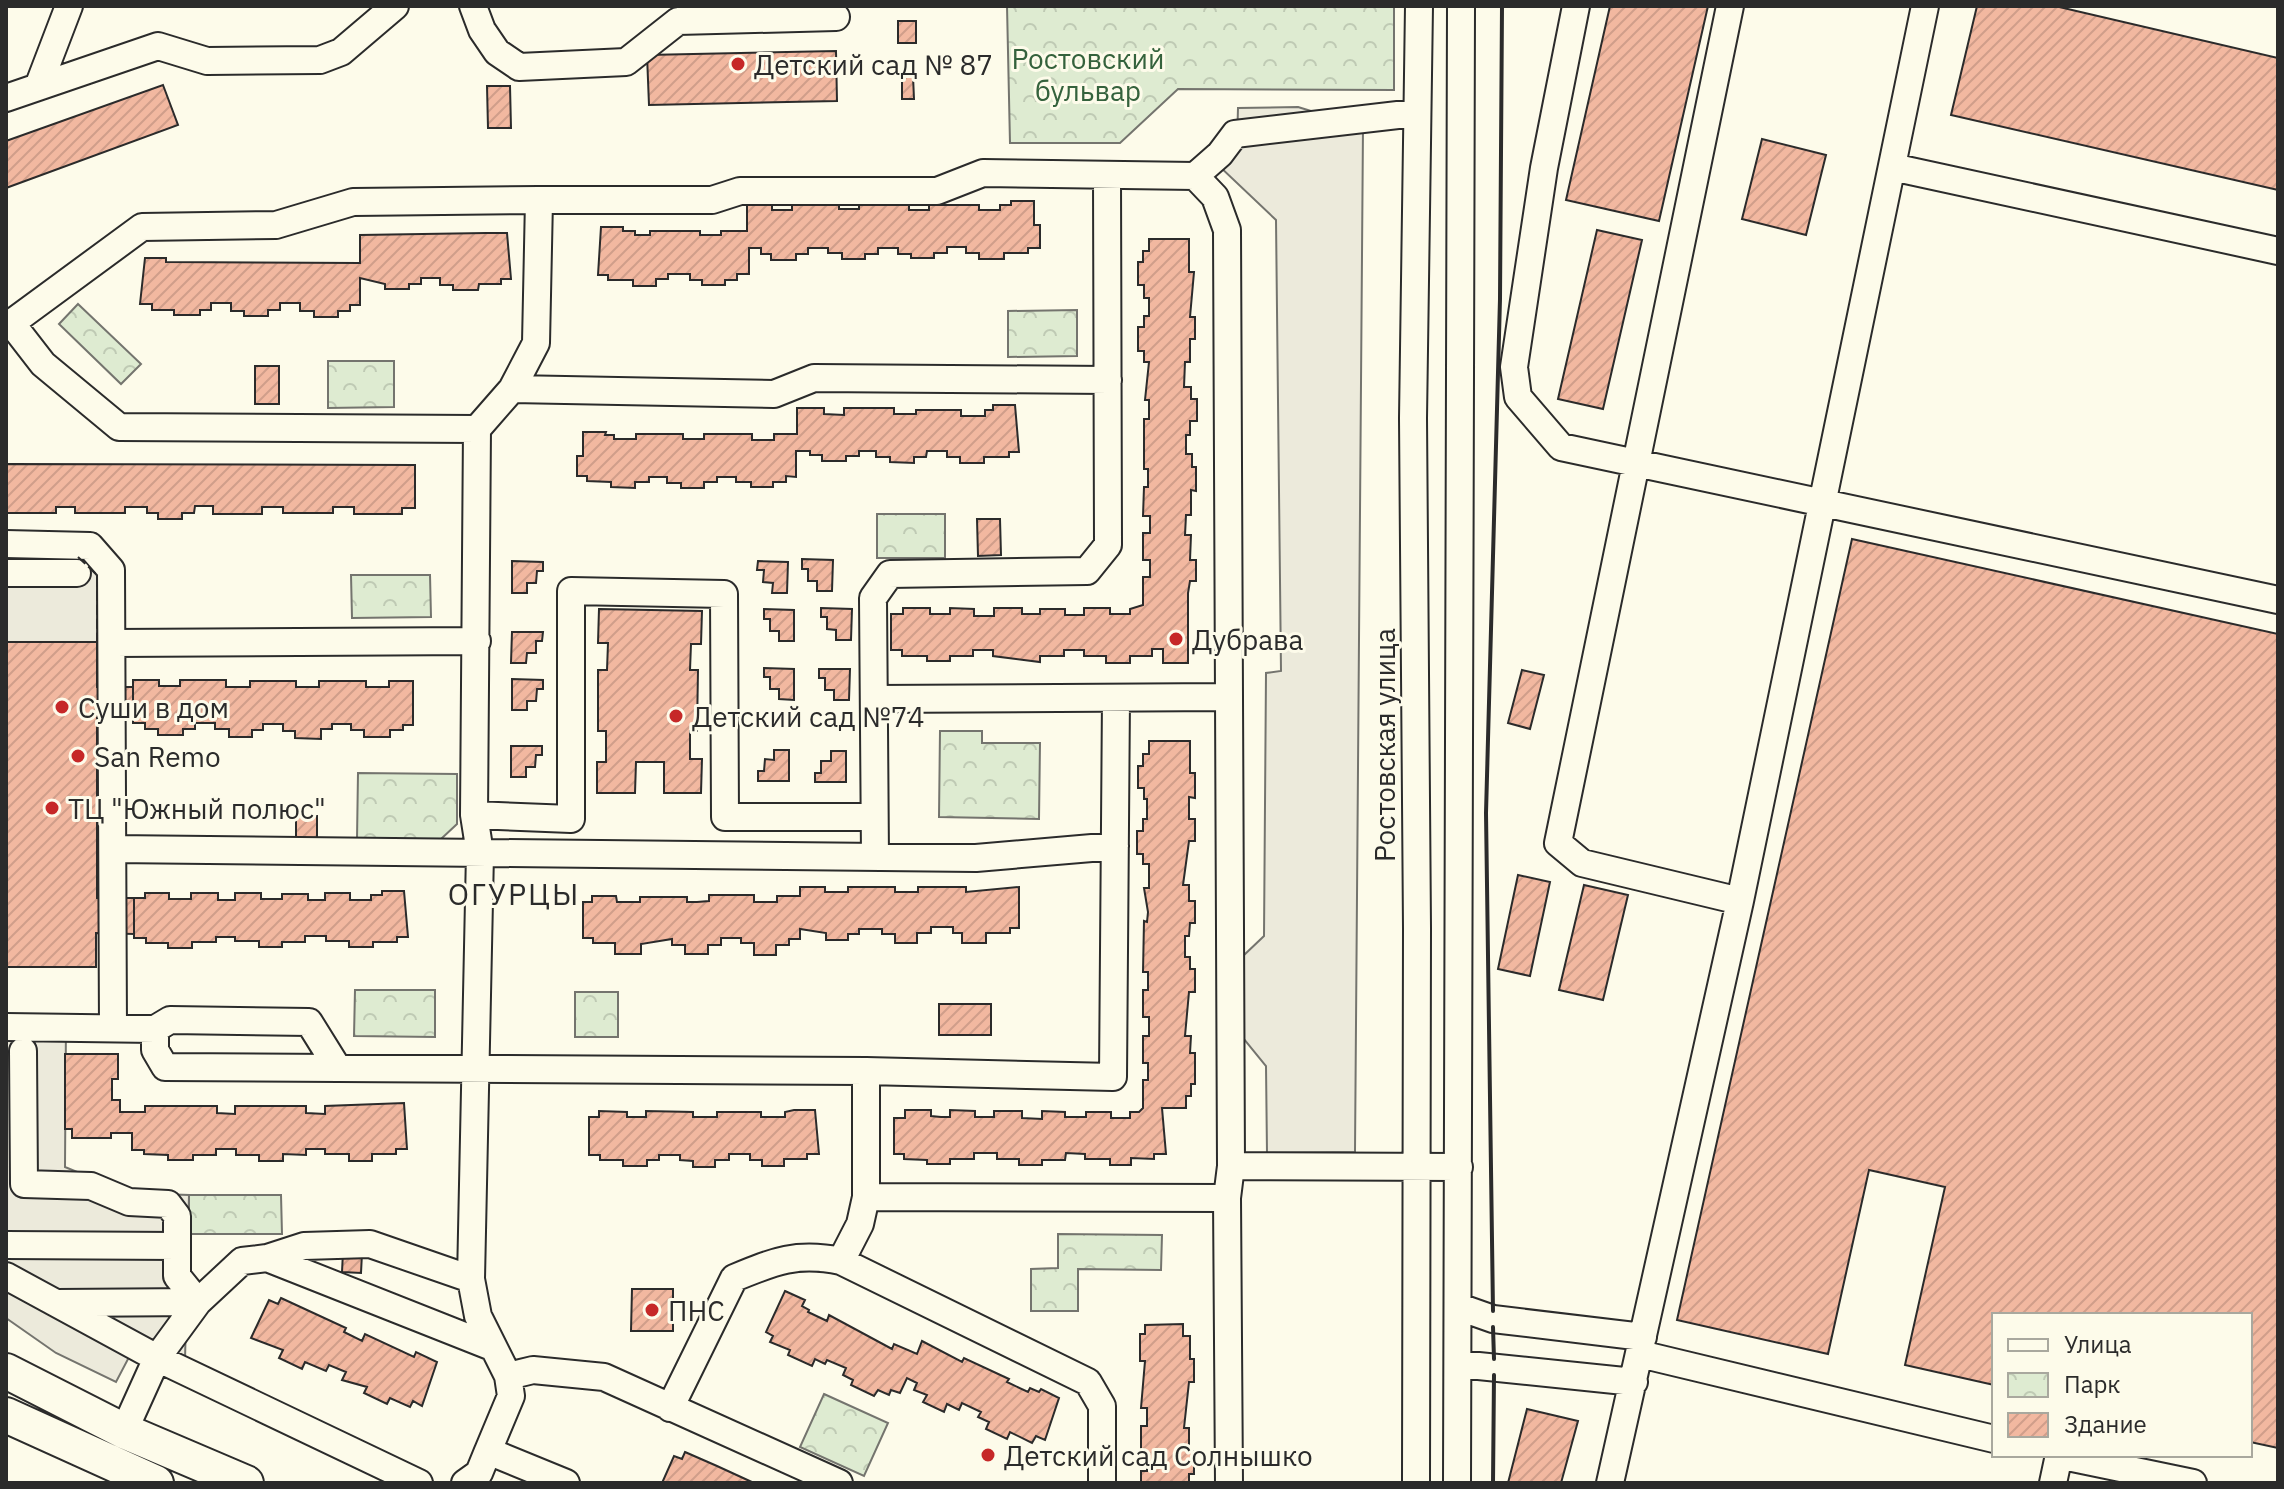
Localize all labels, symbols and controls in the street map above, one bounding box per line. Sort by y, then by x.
park label: Ростовский бульвар [1012,40,1164,109]
place label: Детский сад № 87 [754,46,993,83]
marker: Детский сад № 87 [729,55,747,73]
place label: Дубрава [1192,621,1304,658]
street label: Ростовская улица [1366,628,1403,862]
marker: Дубрава [1167,630,1185,648]
place label: Суши в дом [78,689,229,726]
marker: Суши в дом [53,698,71,716]
place label: Детский сад №74 [692,698,924,735]
marker: Детский сад №74 [667,707,685,725]
place label: San Remo [94,738,221,775]
marker: San Remo [69,747,87,765]
place label: ТЦ "Южный полюс" [68,790,326,827]
marker: ТЦ "Южный полюс" [43,799,61,817]
district label: ОГУРЦЫ [448,874,580,913]
place label: ПНС [668,1292,725,1329]
marker: ПНС [643,1301,661,1319]
legend [1992,1313,2252,1457]
text: Улица [2064,1328,2132,1360]
text: Парк [2064,1368,2121,1400]
text: Здание [2064,1408,2147,1440]
place label: Детский сад Солнышко [1004,1437,1313,1474]
marker: Детский сад Солнышко [979,1446,997,1464]

